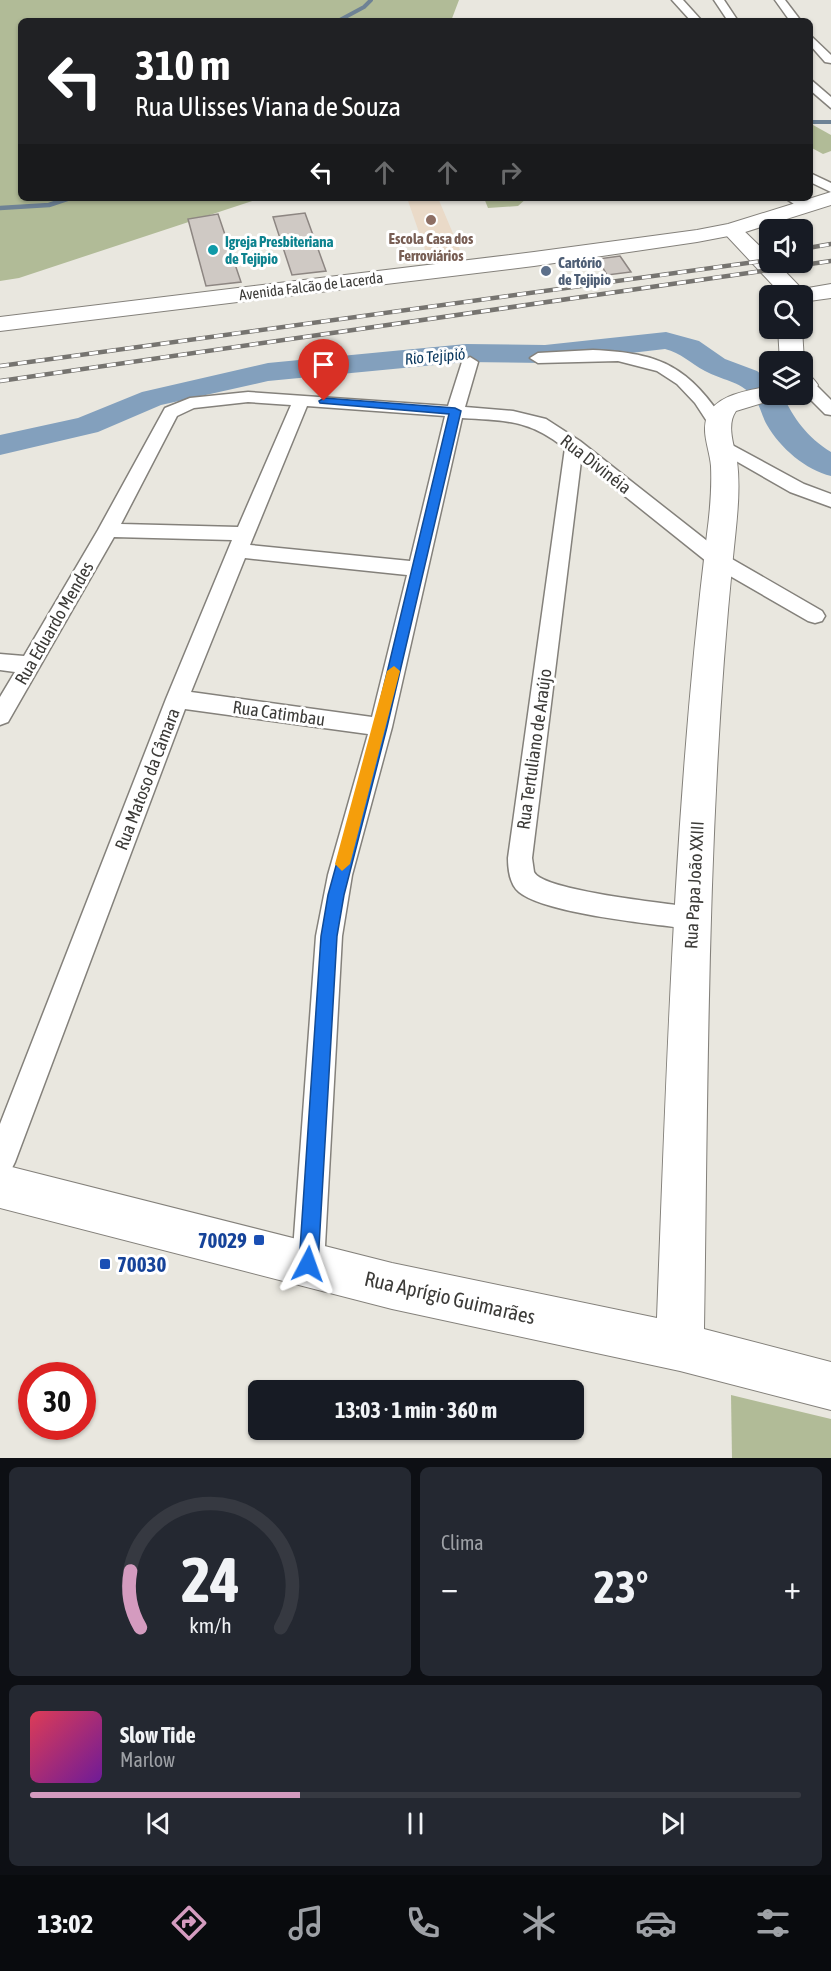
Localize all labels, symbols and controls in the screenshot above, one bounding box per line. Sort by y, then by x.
text: 310 m [135,41,230,89]
icon: left [36,42,114,120]
text: Rua Ulisses Viana de Souza [135,91,401,122]
icon: left [305,156,338,189]
icon: ahead [368,156,401,189]
icon: ahead [431,156,464,189]
icon: right [494,156,527,189]
marker: Escola Casa dos Ferroviários [424,213,438,227]
map controls [759,219,813,405]
button: sound [759,219,813,273]
place label: Escola Casa dos Ferroviários [389,230,474,264]
place label: Igreja Presbiteriana de Tejipio [225,233,334,267]
marker: Igreja Presbiteriana de Tejipio [206,243,220,257]
place label: Cartório de Tejipio [558,254,611,288]
marker: Cartório de Tejipio [539,264,553,278]
street label: Avenida Falcão de Lacerda [238,269,384,303]
button: search [759,285,813,339]
pin [298,339,349,401]
water label: Rio Tejipió [404,344,466,369]
icon: arrive [307,348,340,381]
button: layers [759,351,813,405]
street label: Rua Divinéia [557,430,635,498]
street label: Rua Eduardo Mendes [10,558,98,688]
street label: Rua Tertuliano de Araújo [512,667,556,831]
street label: Rua Catimbau [232,696,326,730]
street label: Rua Matoso da Câmara [110,705,184,853]
street label: Rua Papa João XXIII [680,820,708,950]
place label: 70029 [198,1228,247,1252]
position arrow [276,1232,340,1296]
marker: 70029 [252,1233,266,1247]
place label: 70030 [117,1252,166,1276]
marker: 70030 [98,1257,112,1271]
street label: Rua Aprígio Guimarães [362,1266,538,1328]
speed limit sign: 30 [18,1362,96,1440]
text: 13:03 · 1 min · 360 m [335,1397,497,1423]
text: Clima [441,1531,484,1554]
text: 24 [181,1544,239,1615]
text: 23° [594,1561,648,1613]
text: − [441,1568,458,1606]
text: + [784,1568,801,1606]
text: km/h [189,1614,231,1639]
text: Slow Tide [120,1722,196,1748]
text: Marlow [120,1748,175,1771]
icon: previous [142,1807,175,1840]
icon: pause [399,1807,432,1840]
icon: next [656,1807,689,1840]
icon: directions [168,1902,210,1944]
icon: music [285,1902,327,1944]
icon: phone [402,1902,444,1944]
icon: climate [518,1902,560,1944]
icon: car [635,1902,677,1944]
icon: filters [752,1902,794,1944]
text: 13:02 [37,1908,93,1939]

